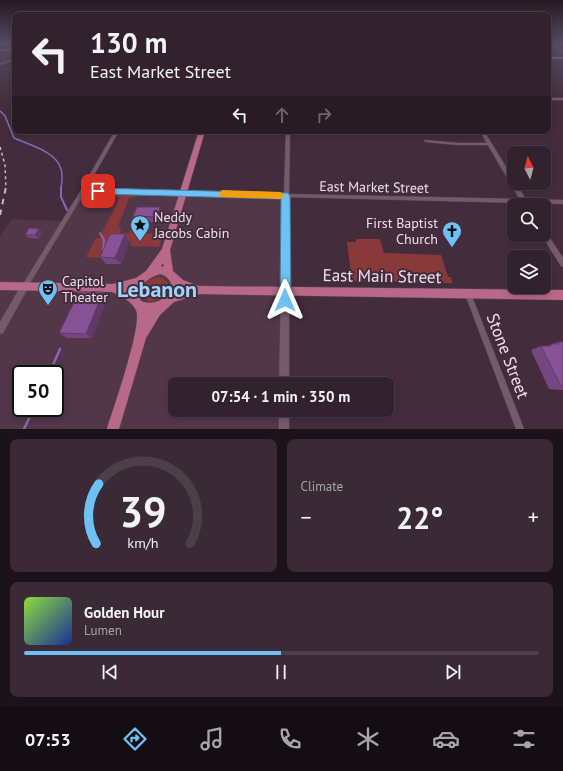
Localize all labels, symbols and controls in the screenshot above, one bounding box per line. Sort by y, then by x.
text: 130 m [90,24,167,61]
icon: left [24,28,76,80]
text: East Market Street [90,60,231,83]
icon: left [229,104,251,126]
icon: ahead [271,104,293,126]
icon: right [313,104,335,126]
north arrow [507,146,551,190]
map controls [507,146,551,294]
pin [81,174,115,208]
street label: East Market Street [319,177,429,197]
icon: arrive [87,180,109,202]
button: search [507,198,551,242]
place label: Neddy Jacobs Cabin [153,208,229,242]
place icon: Neddy Jacobs Cabin [129,214,151,242]
place label: First Baptist Church [366,214,438,248]
church icon: First Baptist Church [441,220,463,248]
button: layers [507,250,551,294]
street label: East Main Street [322,264,442,288]
place label: Capitol Theater [62,272,108,306]
district label: Lebanon [117,275,197,303]
theatre icon: Capitol Theater [37,278,59,306]
position arrow [264,279,306,321]
street label: Stone Street [482,310,534,402]
speed limit sign: 50 [12,365,64,417]
text: 07:54 · 1 min · 350 m [212,387,350,406]
text: Climate [301,478,343,495]
text: 39 [120,484,167,537]
text: 22° [396,498,443,537]
text: − [301,503,312,531]
text: + [528,503,539,531]
text: km/h [128,532,159,551]
text: Golden Hour [84,603,164,622]
text: Lumen [84,622,122,639]
icon: previous [99,661,121,683]
icon: pause [270,661,292,683]
icon: next [442,661,464,683]
icon: directions [121,725,149,753]
icon: music [198,725,226,753]
icon: phone [276,725,304,753]
icon: climate [354,725,382,753]
icon: car [432,725,460,753]
icon: filters [510,725,538,753]
text: 07:53 [25,728,71,751]

